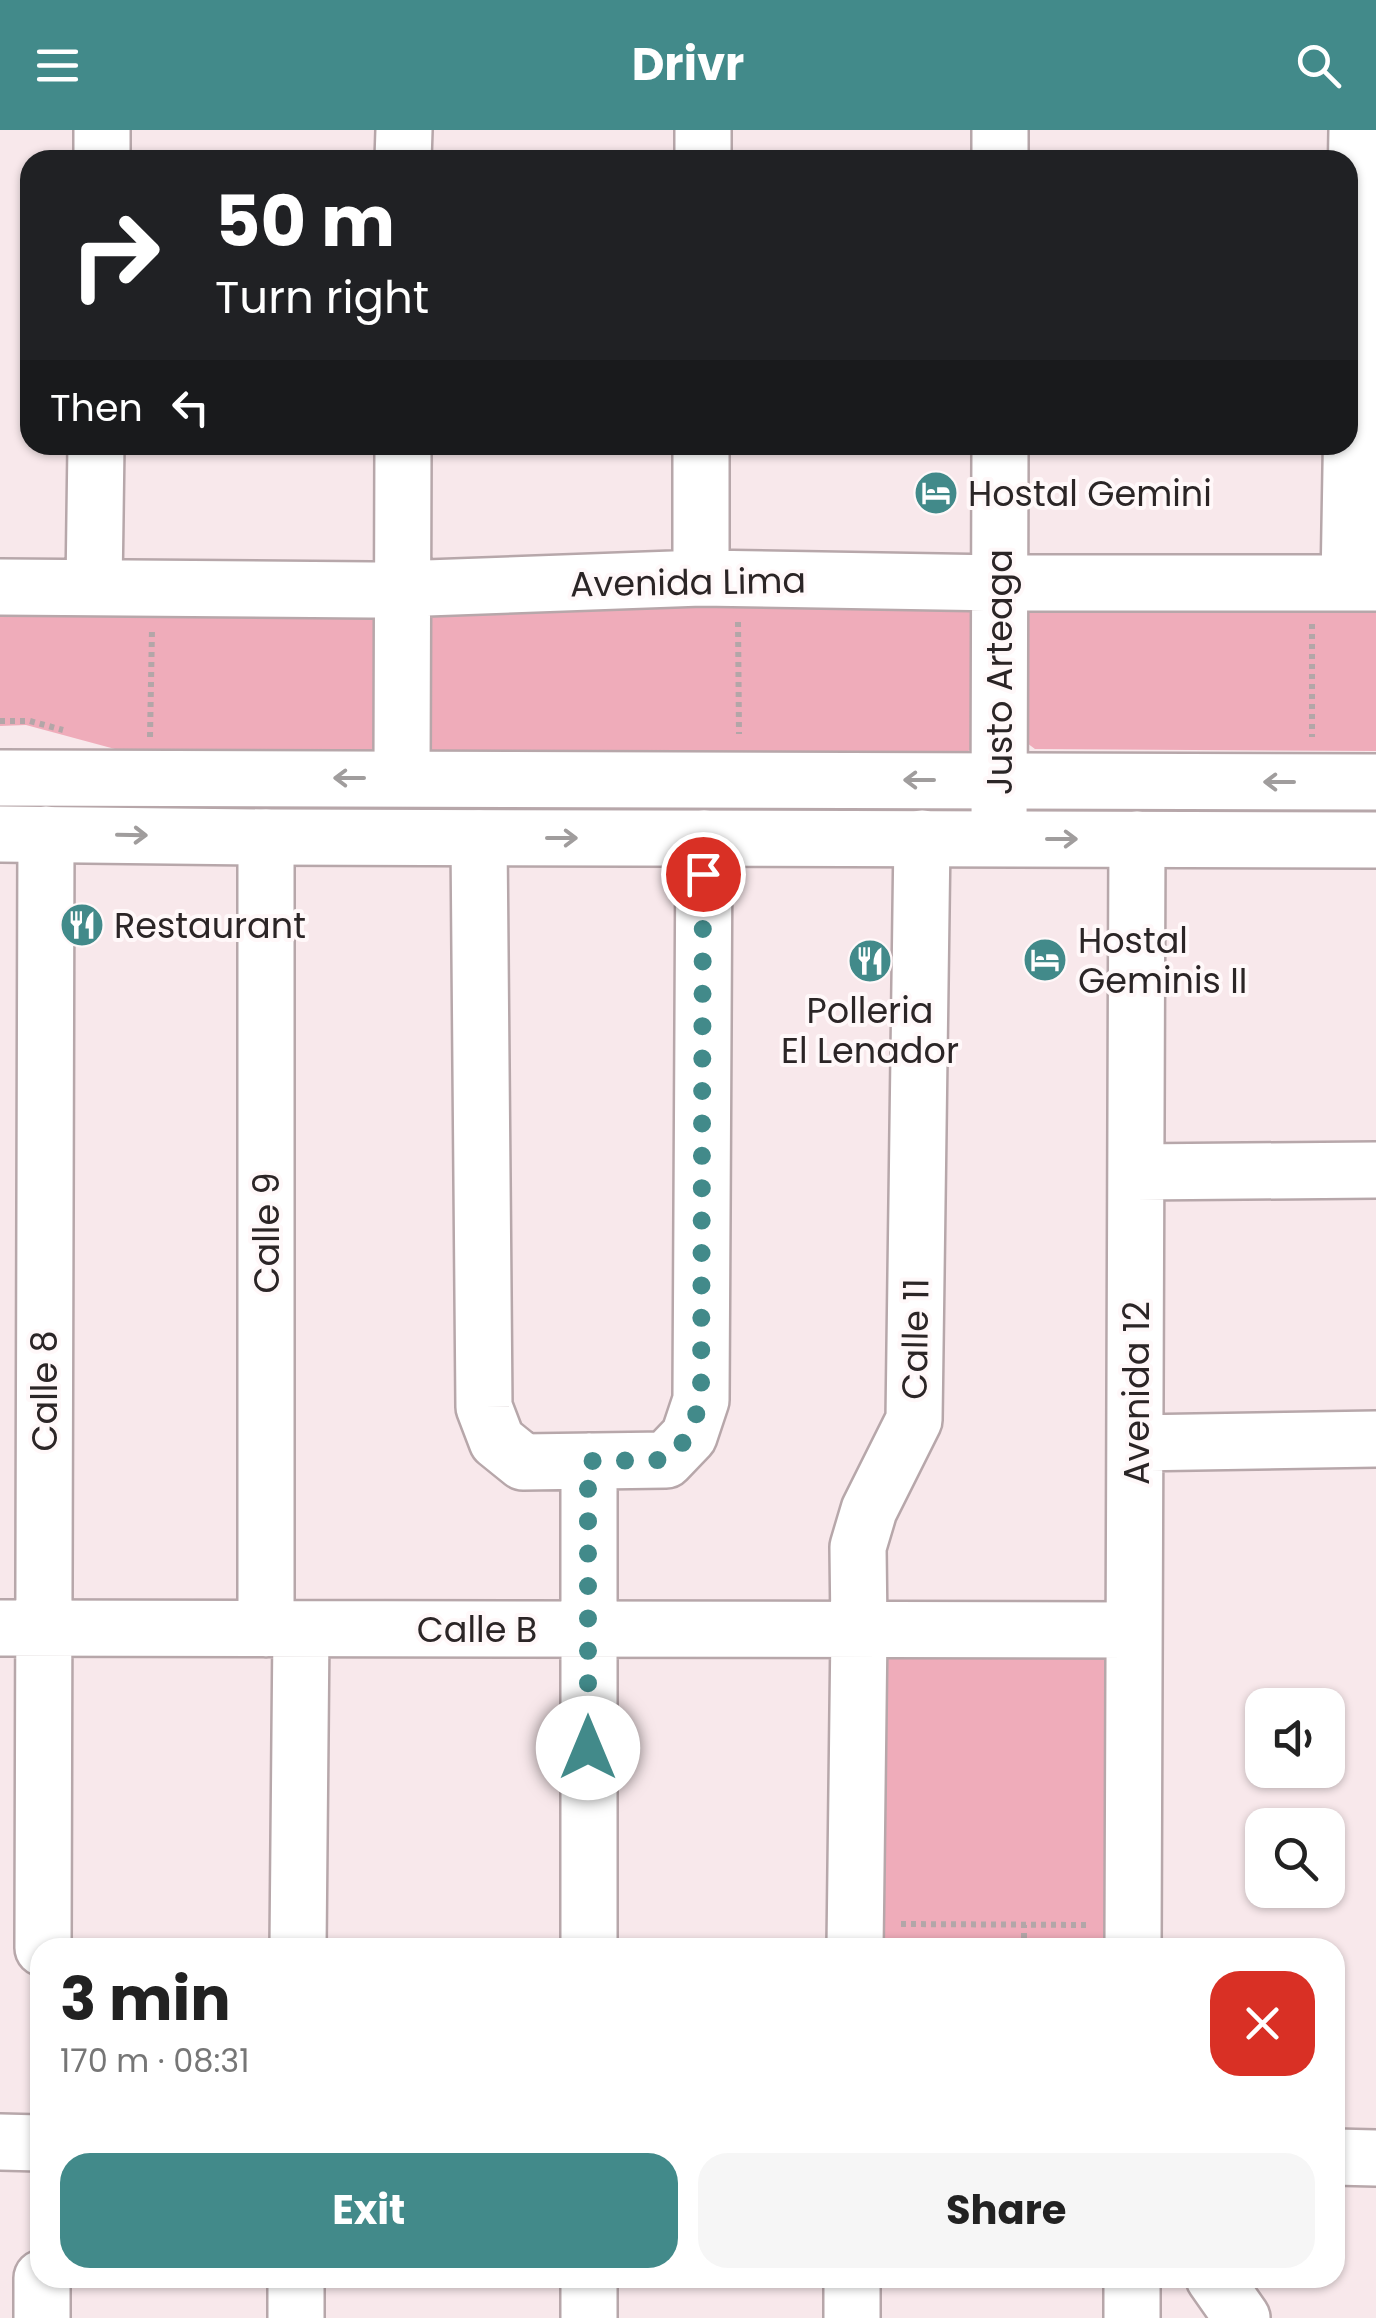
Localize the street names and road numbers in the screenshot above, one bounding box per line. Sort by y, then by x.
street label: Justo Arteaga [975,549,1024,795]
street label: Avenida Lima [570,555,806,609]
street label: Calle 9 [242,1173,291,1294]
street label: Calle 11 [889,1278,941,1400]
street label: Avenida 12 [1112,1301,1161,1485]
street label: Calle 8 [20,1330,69,1452]
street label: Calle B [417,1605,537,1654]

